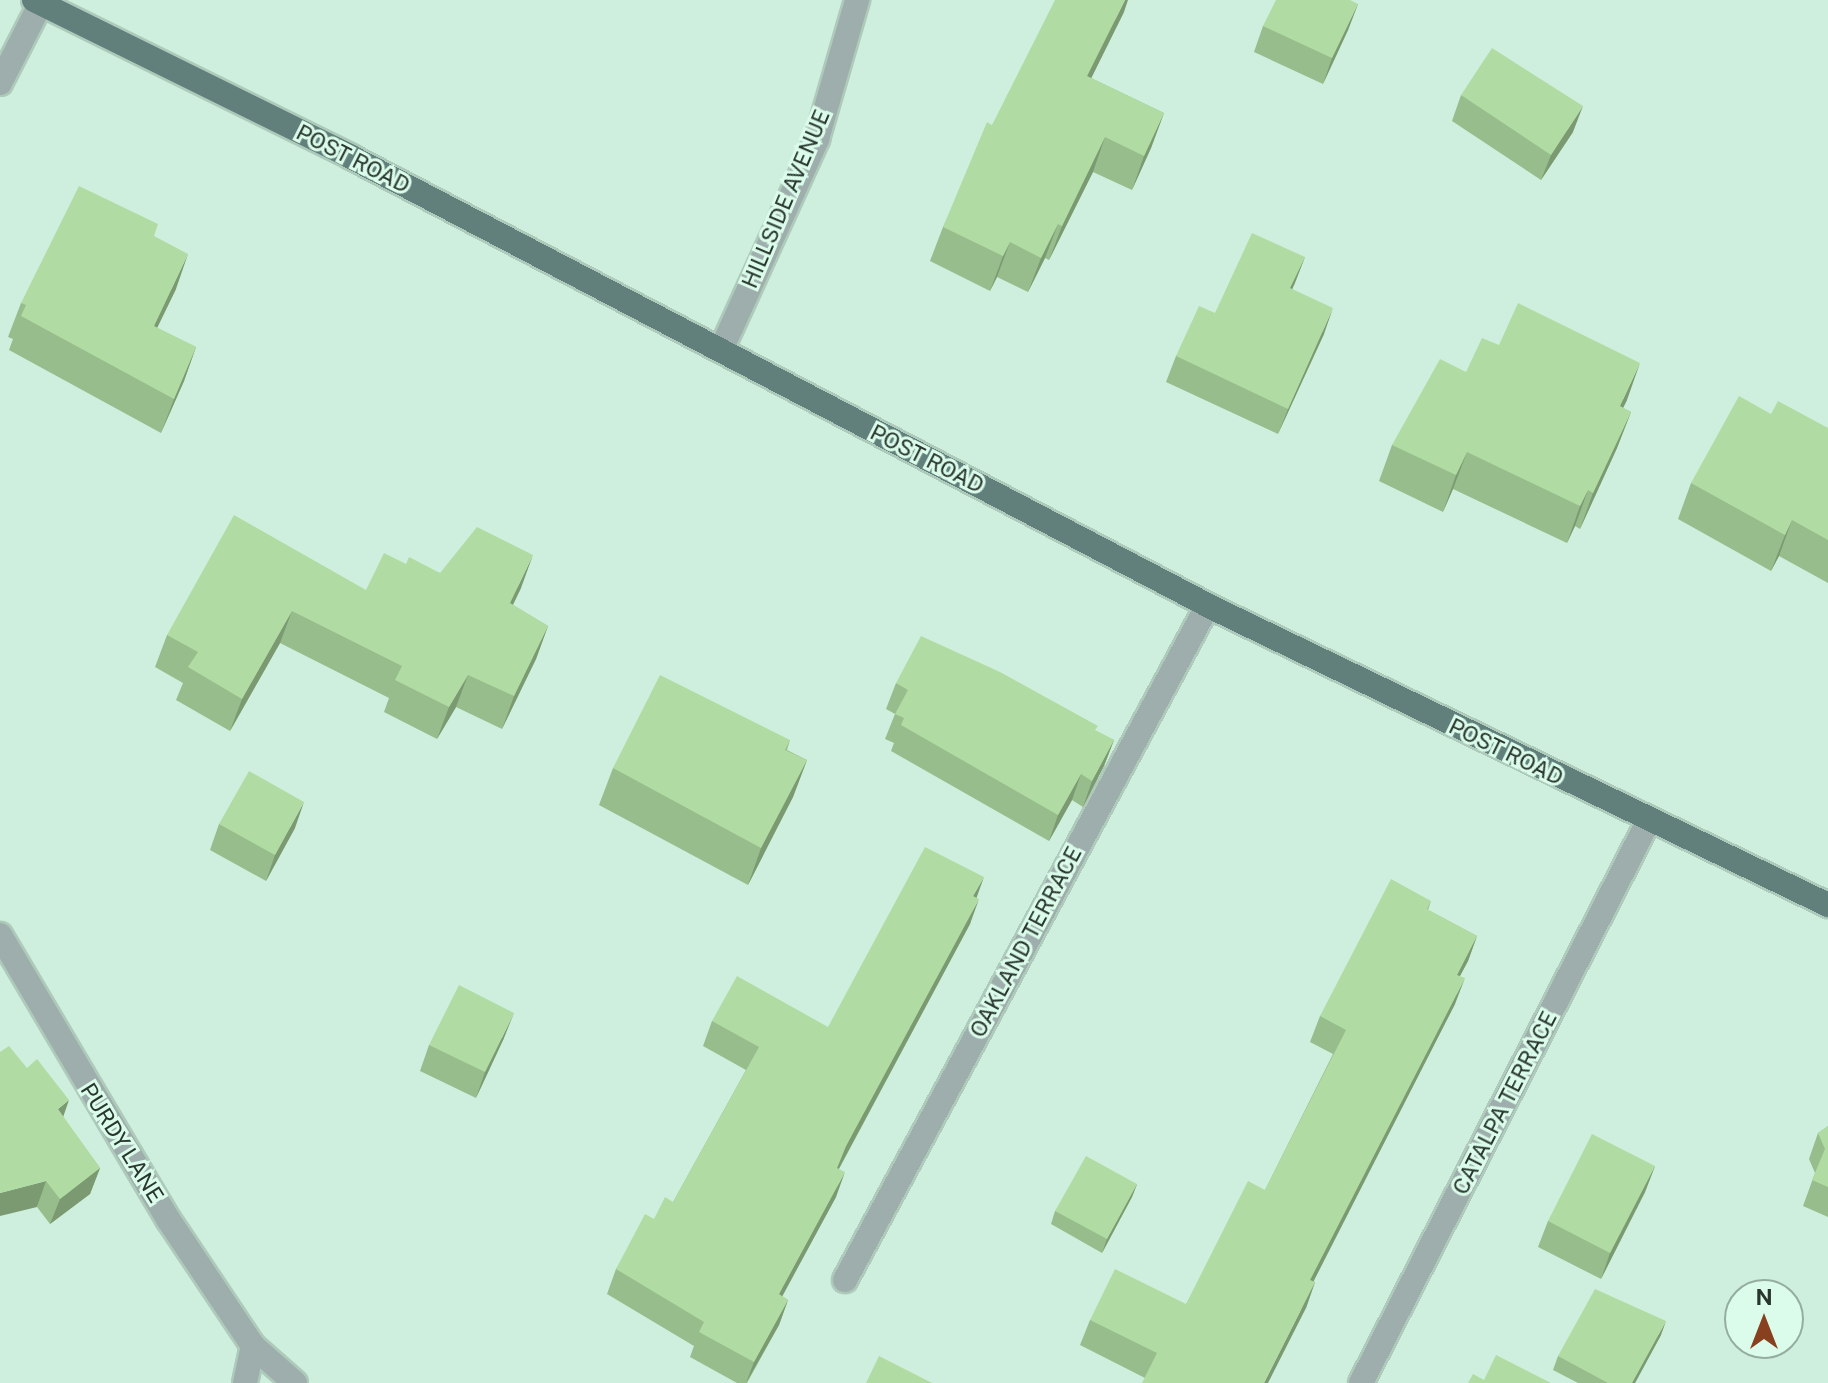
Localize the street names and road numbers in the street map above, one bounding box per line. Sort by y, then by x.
street label: HILLSIDE AVENUE [737,106,835,292]
street label: POST ROAD [292,119,414,199]
street label: POST ROAD [866,419,988,499]
street label: POST ROAD [1445,713,1567,791]
street label: OAKLAND TERRACE [965,842,1087,1042]
street label: CATALPA TERRACE [1447,1007,1563,1199]
street label: PURDY LANE [75,1078,169,1208]

